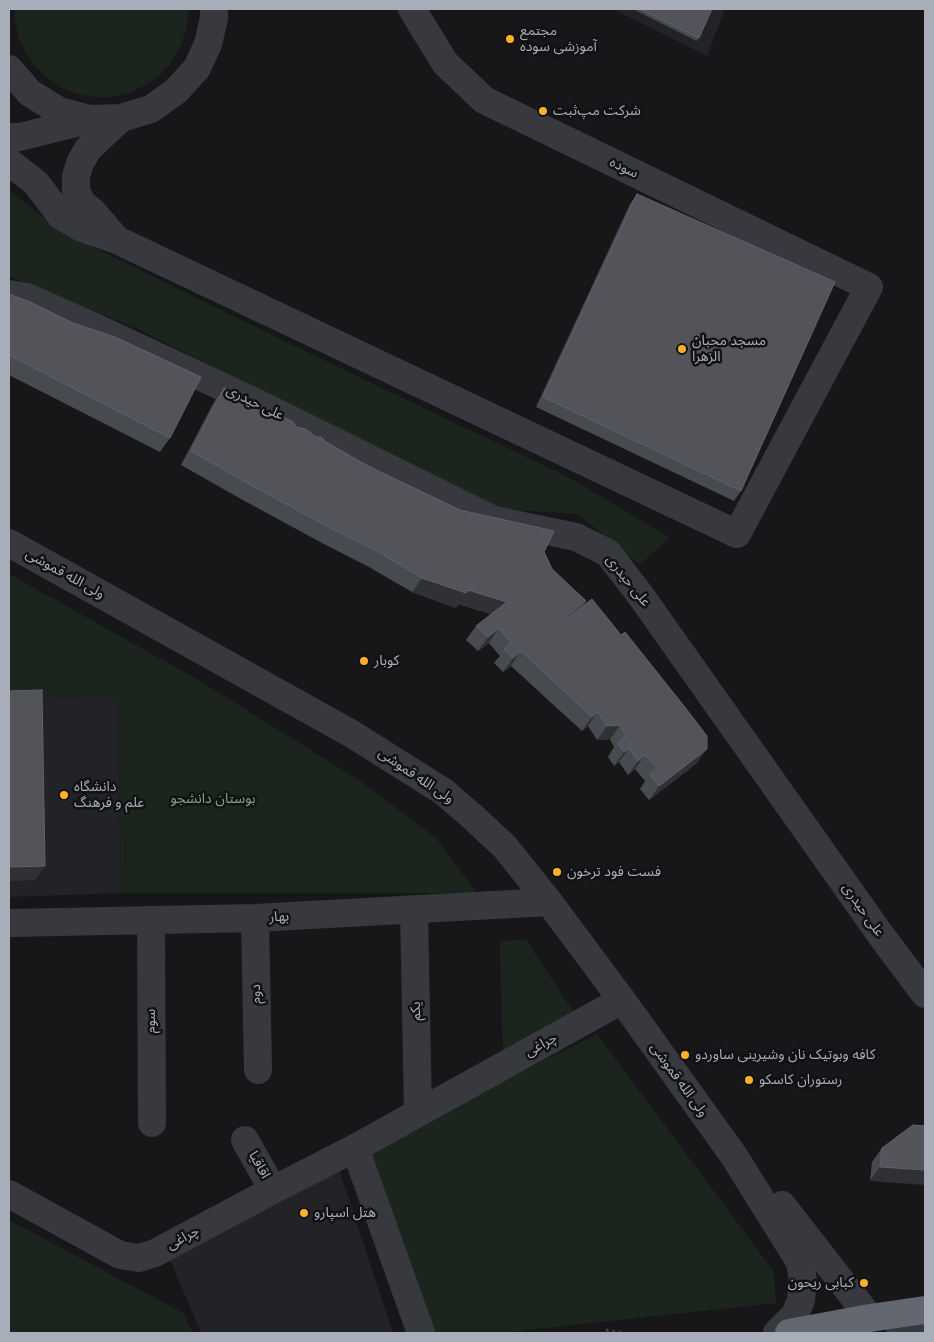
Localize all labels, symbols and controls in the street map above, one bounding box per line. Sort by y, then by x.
place label: مجتمع آموزشی سوده [520,23,597,56]
marker: مجتمع آموزشی سوده [504,33,516,45]
place label: شرکت مپ‌ثبت [553,103,641,119]
marker: شرکت مپ‌ثبت [537,105,549,117]
street label: سوده [607,154,641,182]
place label: مسجد محبان الزهرا [692,333,766,366]
marker: مسجد محبان الزهرا [676,343,688,355]
street label: علی حیدری [224,382,286,424]
street label: ولی الله قموشی [23,545,107,603]
street label: علی حیدری [602,552,654,610]
place label: کوبار [374,653,399,669]
marker: کوبار [358,655,370,667]
street label: ولی الله قموشی [375,745,457,807]
place label: دانشگاه علم و فرهنگ [74,779,144,812]
marker: دانشگاه علم و فرهنگ [58,789,70,801]
park label: بوستان دانشجو [170,791,256,807]
place label: فست فود ترخون [567,864,661,880]
marker: فست فود ترخون [551,866,563,878]
street label: علی حیدری [838,880,888,940]
street label: بهار [269,908,289,926]
street label: دوم [247,984,265,1004]
street label: یکم [407,1001,425,1021]
street label: سوم [143,1009,159,1033]
street label: چراغی [522,1029,560,1061]
street label: ولی الله قموشی [646,1040,712,1120]
place label: کافه وبوتیک نان وشیرینی ساوردو [695,1047,875,1063]
marker: کافه وبوتیک نان وشیرینی ساوردو [679,1049,691,1061]
place label: رستوران کاسکو [759,1072,842,1088]
marker: رستوران کاسکو [743,1074,755,1086]
street label: اقاقیا [245,1148,273,1182]
place label: هتل اسپارو [314,1205,376,1221]
marker: هتل اسپارو [298,1207,310,1219]
street label: چراغی [164,1223,202,1253]
place label: کبابی ریحون [788,1275,854,1291]
marker: کبابی ریحون [858,1277,870,1289]

